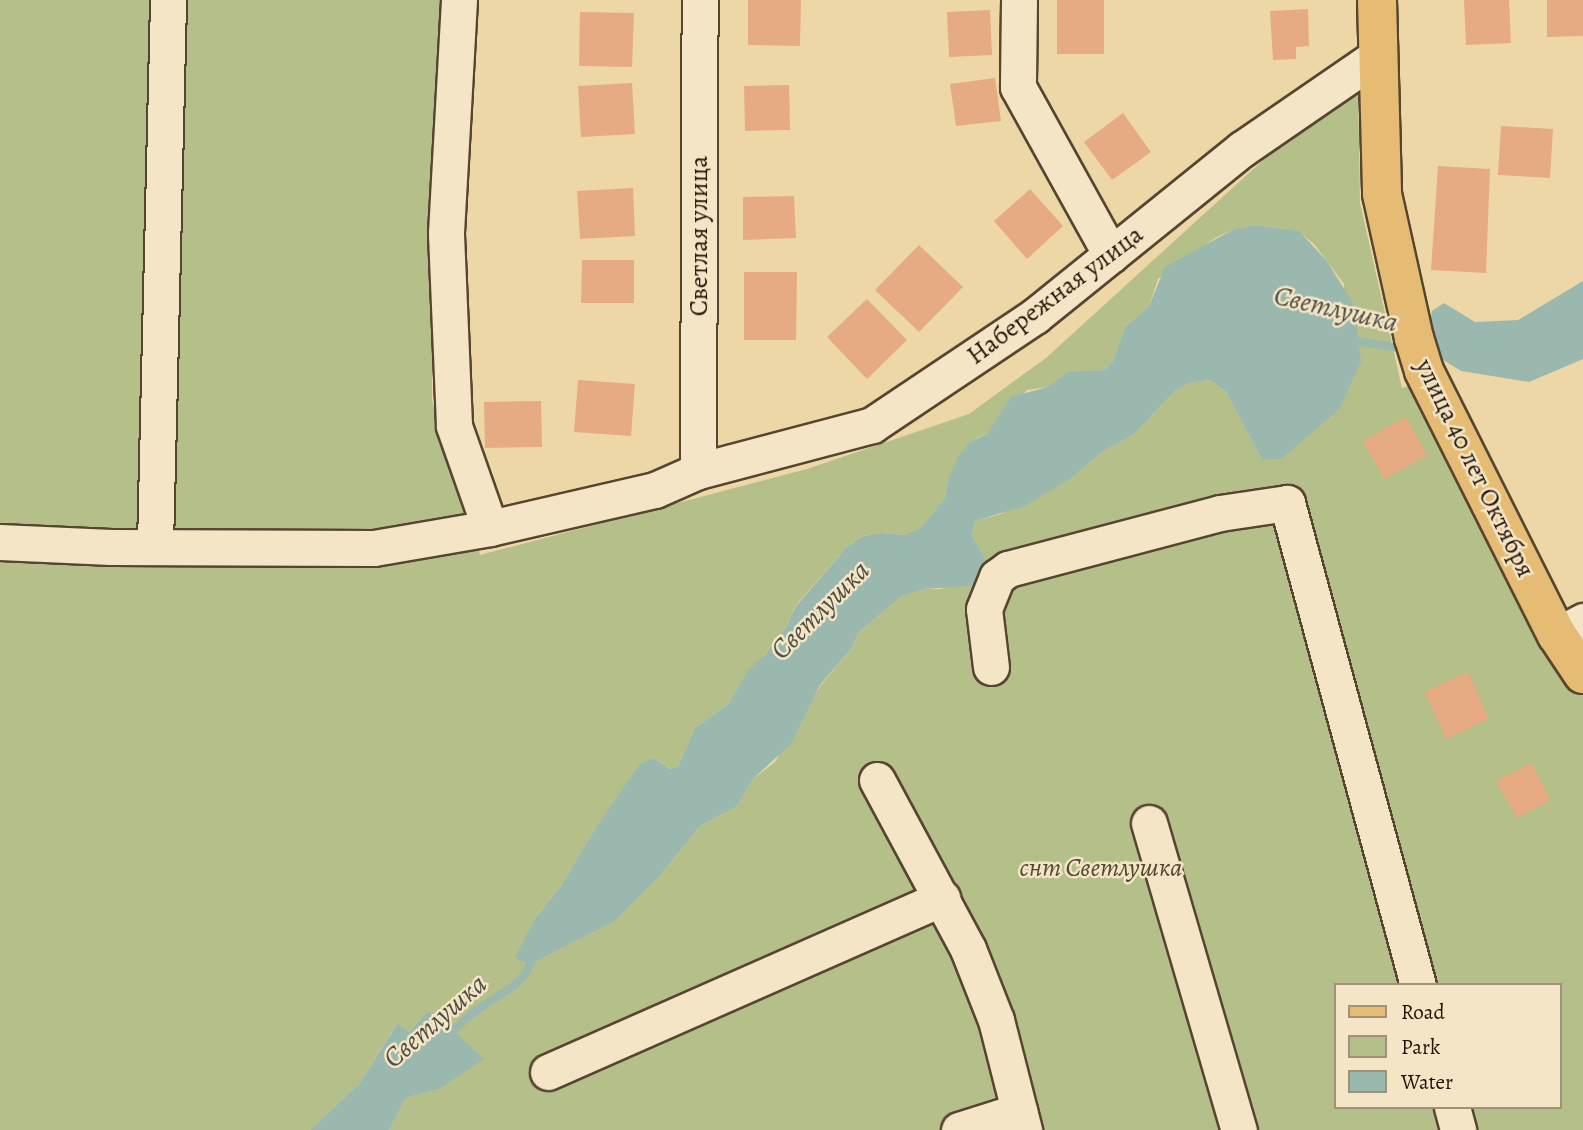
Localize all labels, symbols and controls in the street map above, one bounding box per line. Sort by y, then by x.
street label: Светлая улица [683,156,715,316]
street label: Набережная улица [961,219,1149,371]
water label: Светлушка [1271,278,1401,340]
street label: улица 40 лет Октября [1409,354,1541,582]
water label: Светлушка [764,554,876,666]
park label: снт Светлушка [1020,852,1182,884]
water label: Светлушка [376,967,494,1075]
legend [1334,983,1562,1109]
text: Road [1401,998,1445,1026]
text: Park [1401,1033,1440,1061]
text: Water [1401,1068,1453,1096]

